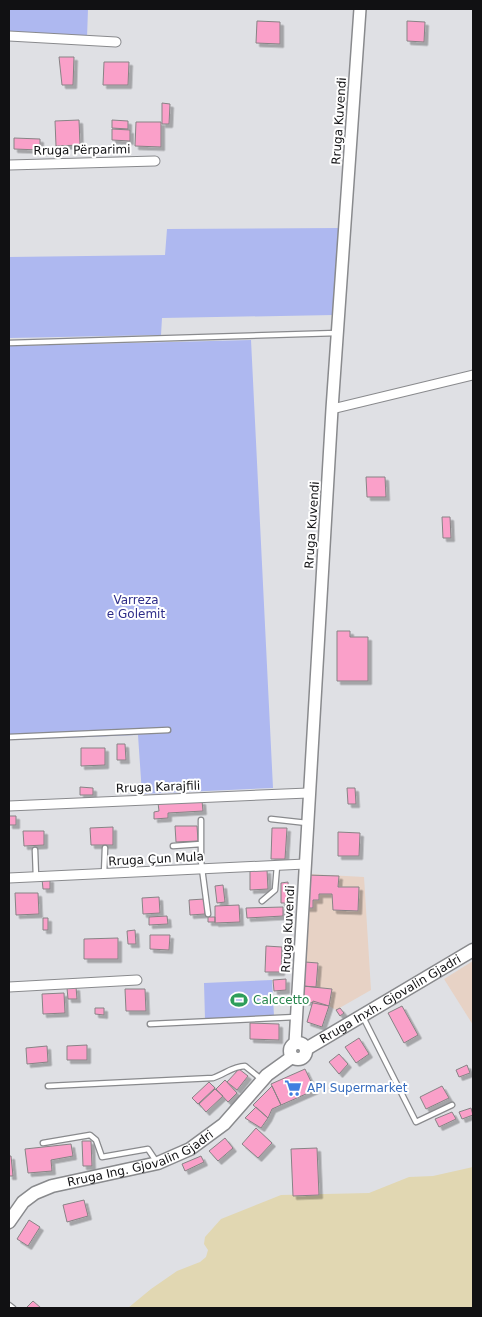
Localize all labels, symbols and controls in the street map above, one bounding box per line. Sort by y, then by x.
street label: Rruga Kuvendi [329,77,349,165]
street label: Rruga Përparimi [33,142,131,158]
street label: Rruga Kuvendi [302,481,322,569]
park label: Varreza e Golemit [107,593,165,621]
street label: Rruga Karajfili [116,779,200,795]
street label: Rruga Çun Mula [108,850,204,868]
street label: Rruga Kuvendi [279,885,297,973]
street label: Rruga Inxh. Gjovalin Gjadri [317,952,463,1046]
sports icon: Calccetto [229,990,249,1010]
place label: Calccetto [253,993,309,1007]
supermarket icon: API Supermarket [283,1078,303,1098]
place label: API Supermarket [307,1081,408,1095]
street label: Rruga Ing. Gjovalin Gjadri [66,1127,216,1189]

